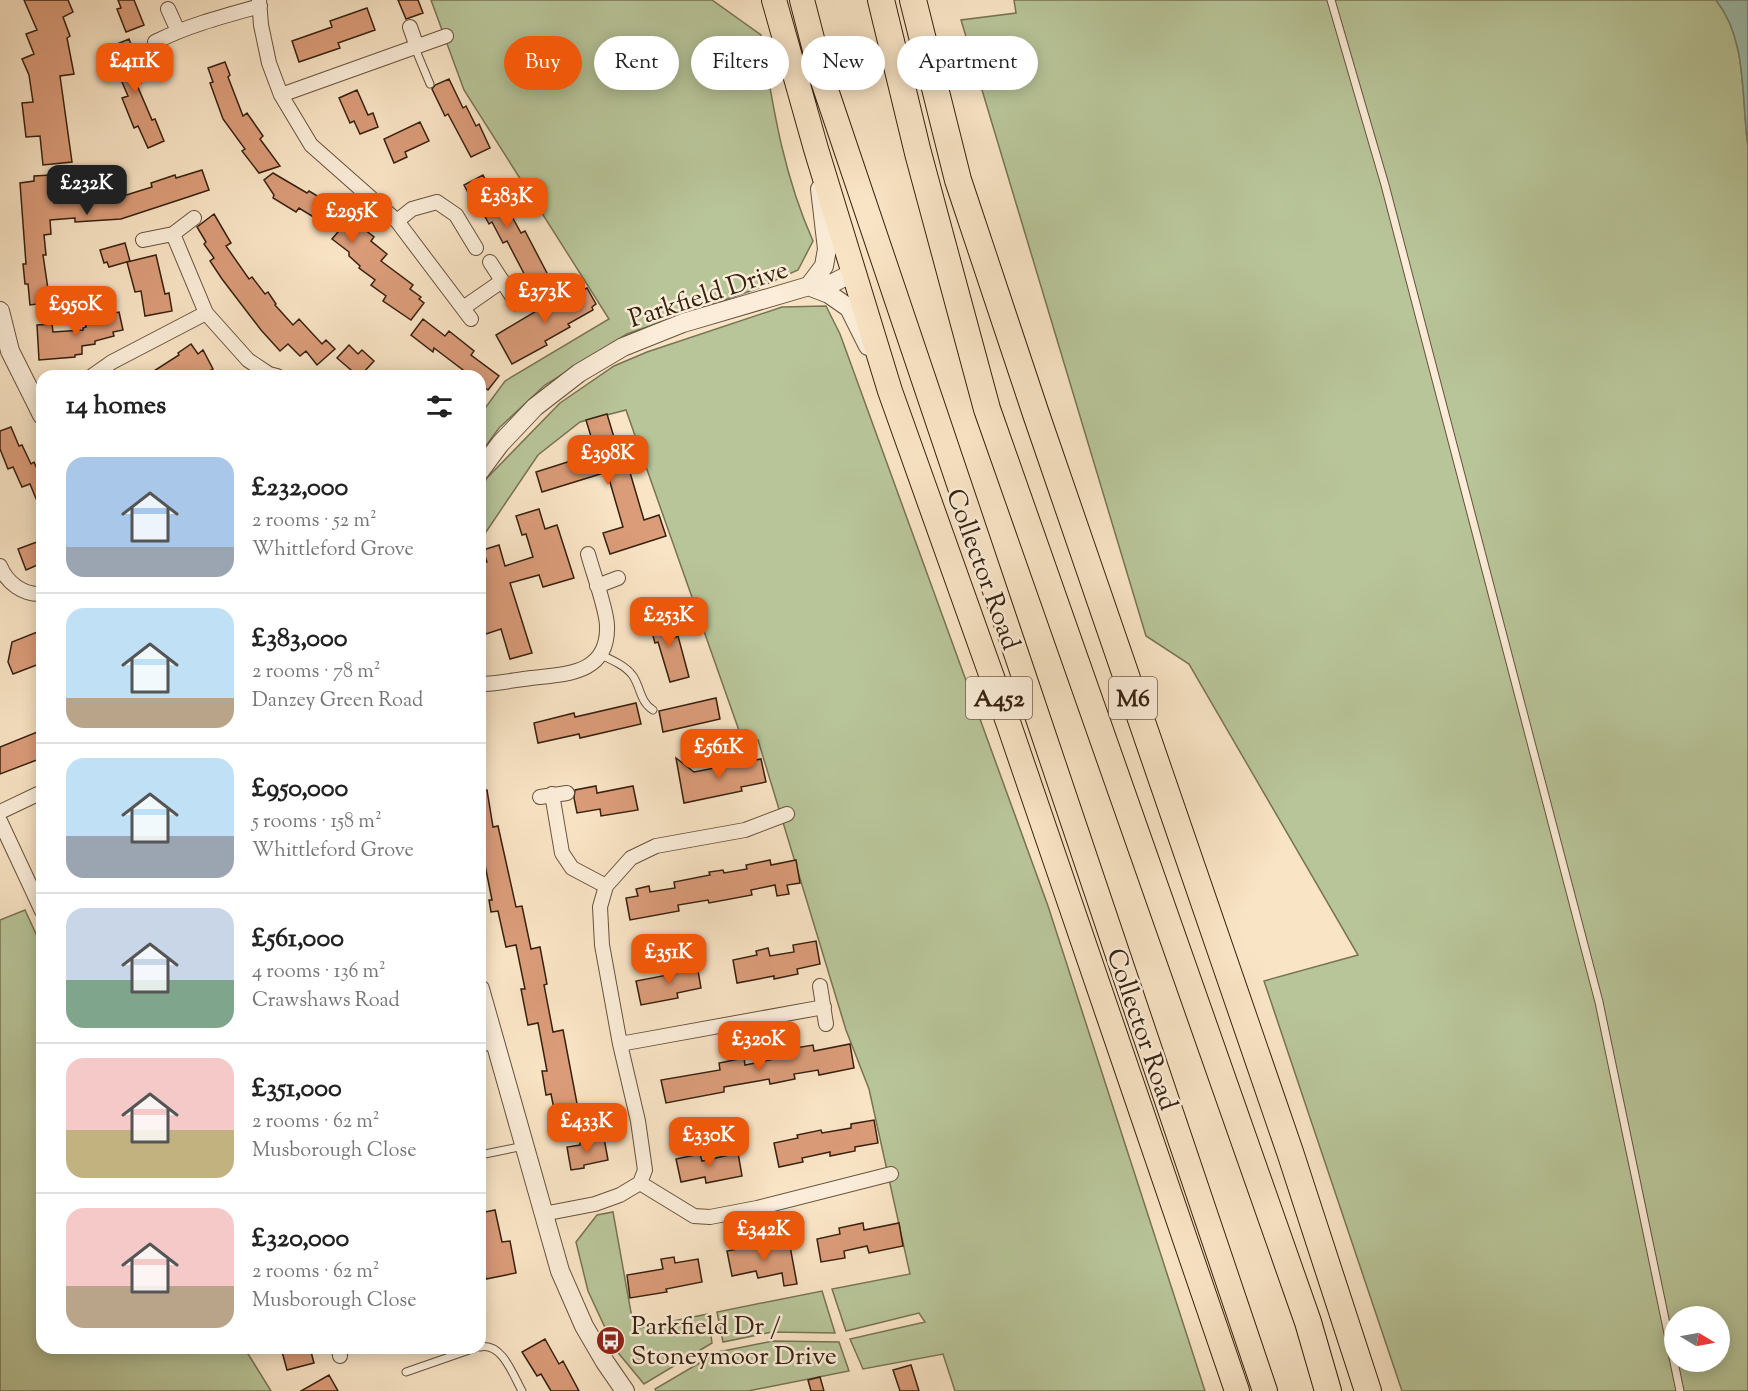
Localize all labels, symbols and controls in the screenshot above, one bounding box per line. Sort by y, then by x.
chip: Buy [504,36,582,90]
chip: Rent [594,36,679,90]
chip: Filters [691,36,789,90]
chip: New [801,36,885,90]
chip: Apartment [897,36,1038,90]
pin: £411K [93,43,177,94]
text: £411K [110,48,160,77]
pin: £232K [45,165,129,216]
text: £232K [61,170,113,199]
pin: £383K [465,178,549,229]
text: £383K [481,183,533,212]
pin: £295K [310,193,394,244]
text: £295K [326,198,378,227]
street label: Parkfield Drive [624,252,793,339]
pin: £373K [503,273,587,324]
text: £373K [519,278,571,307]
pin: £950K [34,286,118,337]
text: £950K [50,291,102,320]
text: 14 homes [66,388,166,425]
icon: filters [423,390,456,423]
pin: £398K [566,435,650,486]
text: £398K [581,440,635,469]
text: £232,000 [252,470,348,507]
icon: home [114,481,186,553]
street label: Collector Road [935,484,1028,656]
text: 2 rooms · 52 m² [252,507,377,536]
text: Whittleford Grove [252,536,414,565]
pin: £253K [627,597,711,648]
text: £253K [644,602,694,631]
text: £383,000 [252,621,348,658]
icon: home [114,632,186,704]
text: 2 rooms · 78 m² [252,658,381,687]
road number: A452 [966,677,1032,719]
road number: M6 [1109,677,1157,719]
text: Danzey Green Road [252,687,423,716]
pin: £561K [677,729,761,780]
text: £561K [695,734,744,763]
text: £950,000 [252,771,348,808]
icon: home [114,782,186,854]
text: 5 rooms · 158 m² [252,808,382,837]
text: Whittleford Grove [252,837,414,866]
text: £561,000 [252,921,344,958]
icon: home [114,932,186,1004]
pin: £351K [627,934,711,985]
text: £351K [645,939,693,968]
street label: Collector Road [1096,944,1186,1116]
text: 4 rooms · 136 m² [252,958,386,987]
text: Crawshaws Road [252,987,400,1016]
pin: £320K [717,1021,801,1072]
text: £320K [732,1026,786,1055]
text: £351,000 [252,1071,342,1108]
icon: home [114,1082,186,1154]
pin: £433K [545,1103,629,1154]
text: 2 rooms · 62 m² [252,1108,380,1137]
text: £433K [561,1108,613,1137]
pin: £330K [667,1117,751,1168]
text: £330K [683,1122,735,1151]
text: Musborough Close [252,1137,417,1166]
pin: £342K [722,1211,806,1262]
text: £342K [737,1216,791,1245]
text: £320,000 [252,1221,349,1258]
icon: home [114,1232,186,1304]
text: 2 rooms · 62 m² [252,1258,380,1287]
text: Musborough Close [252,1287,417,1316]
north arrow [1664,1306,1730,1372]
map controls [1664,1306,1730,1372]
place label: Parkfield Dr / Stoneymoor Drive [631,1309,837,1376]
bus stop icon: Parkfield Dr / Stoneymoor Drive [594,1324,626,1356]

